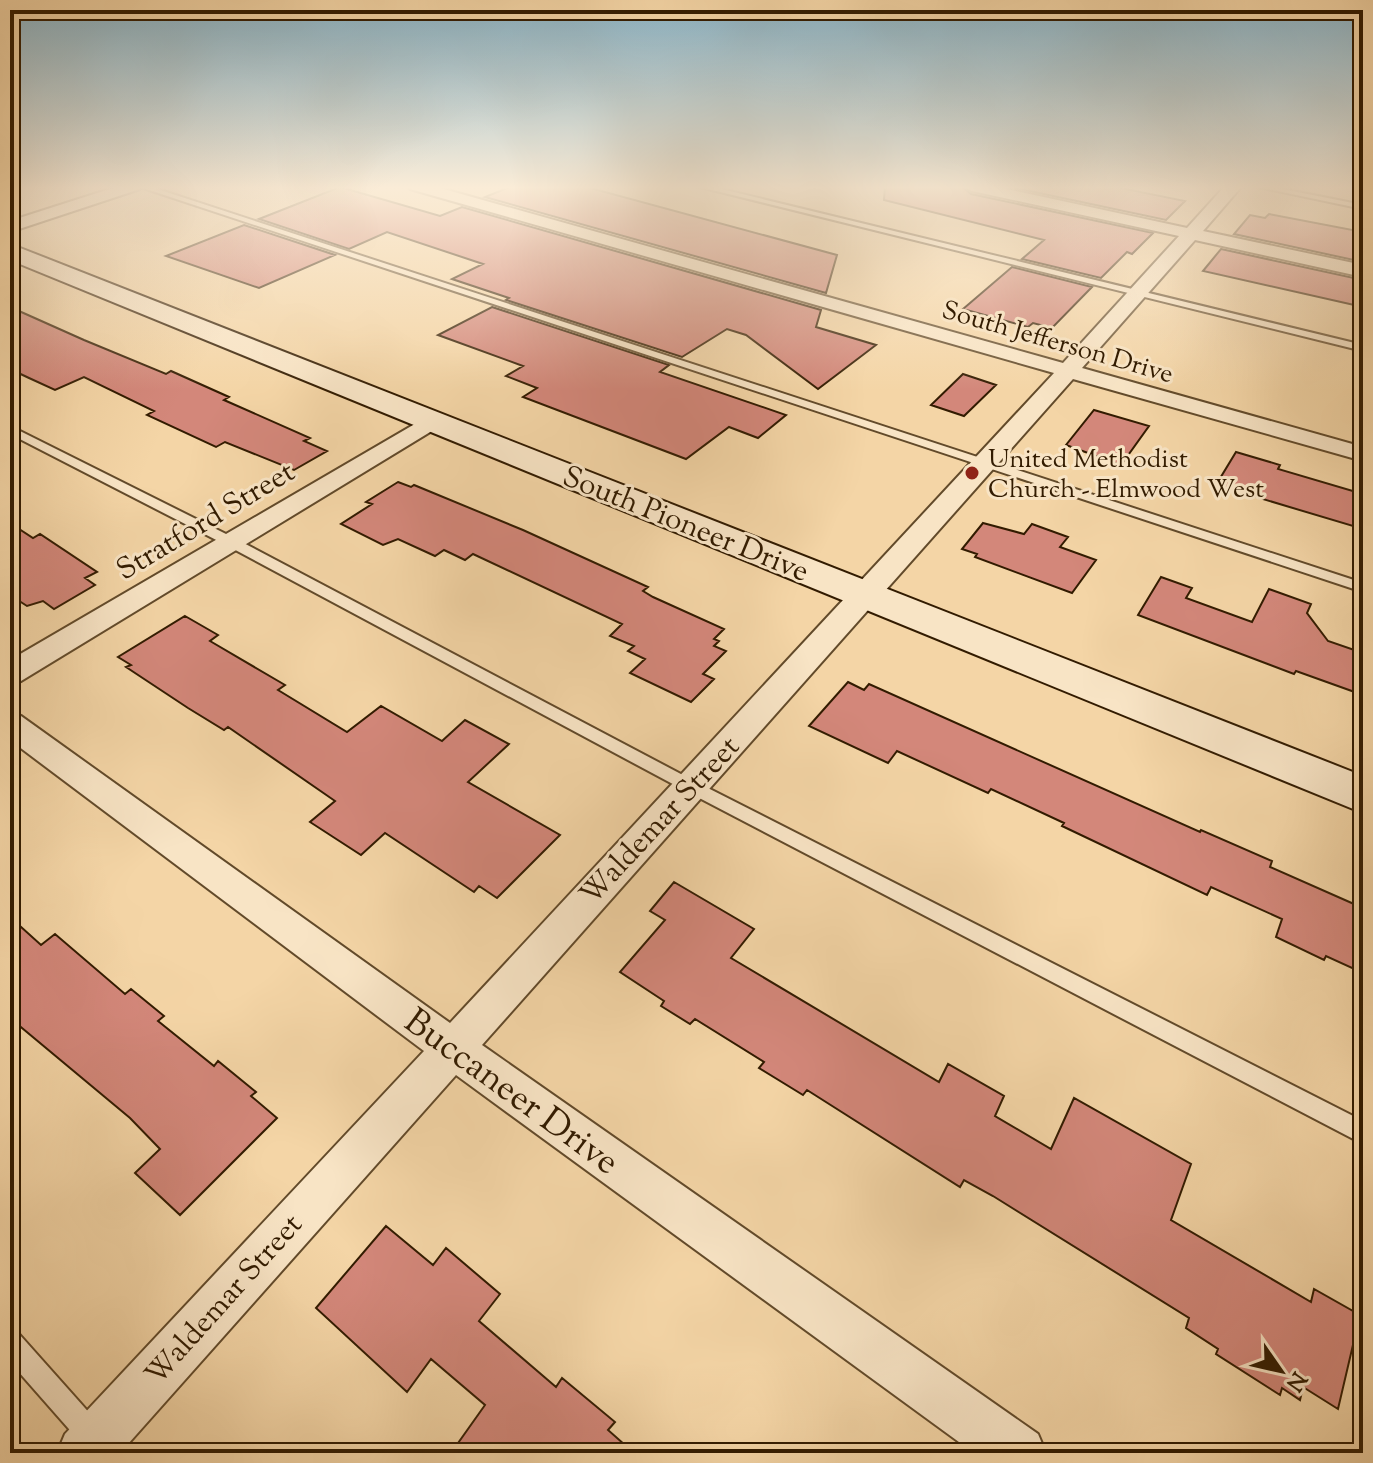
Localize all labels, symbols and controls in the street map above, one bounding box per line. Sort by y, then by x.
street label: South Jefferson Drive [937,293,1177,394]
place label: United Methodist Church - Elmwood West [988,442,1264,509]
street label: Stratford Street [109,452,304,592]
street label: South Pioneer Drive [555,456,815,594]
marker: United Methodist Church - Elmwood West [963,464,981,482]
street label: Waldemar Street [571,728,751,916]
street label: Buccaneer Drive [392,997,629,1189]
street label: Waldemar Street [136,1205,314,1396]
north arrow [1241,1331,1321,1411]
text: N [1277,1364,1313,1397]

